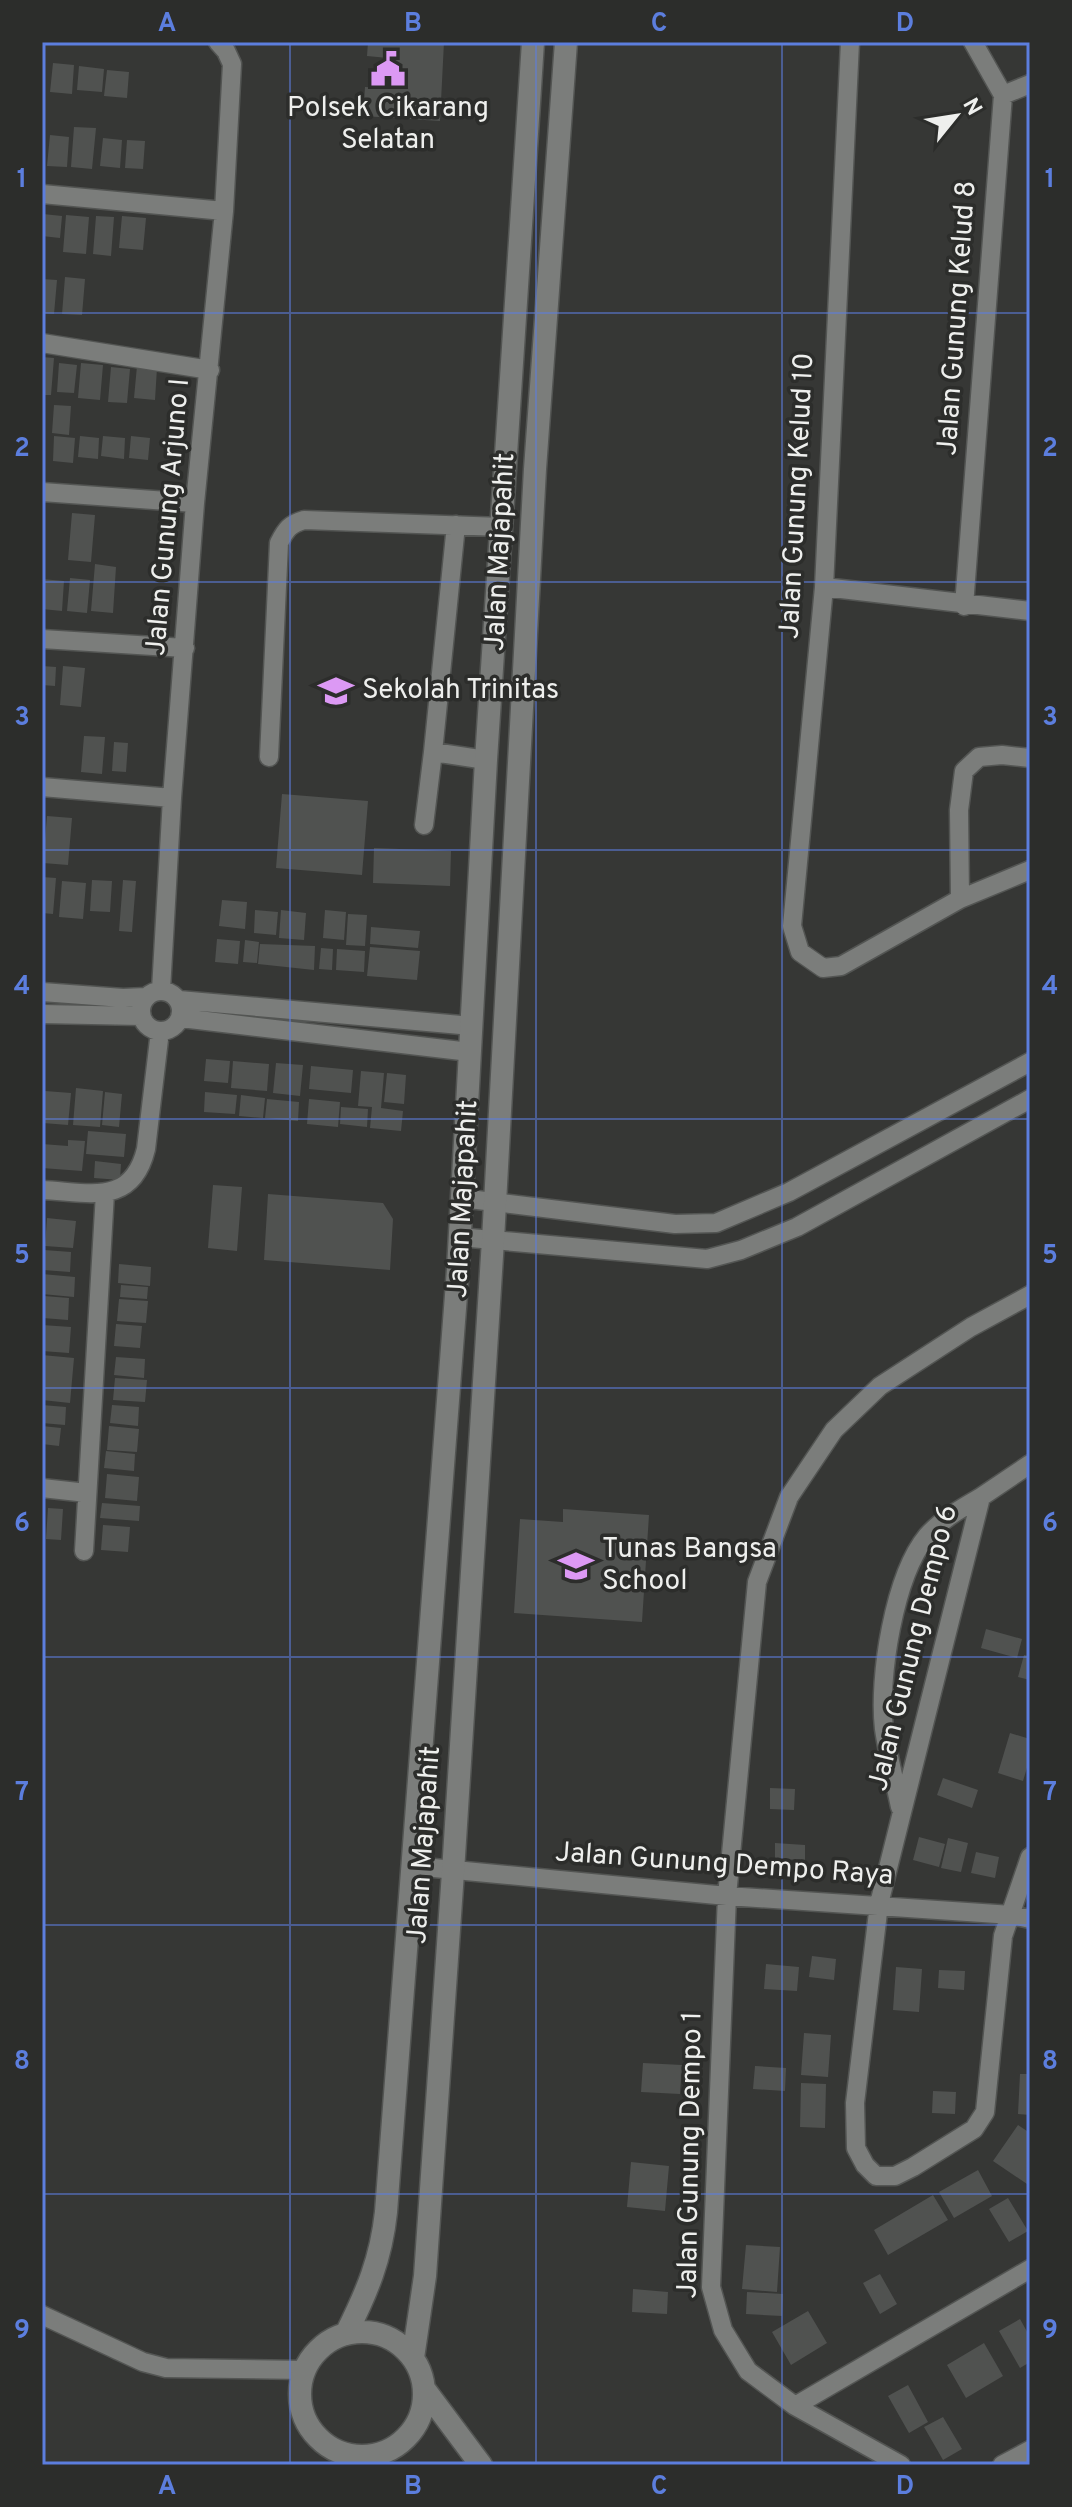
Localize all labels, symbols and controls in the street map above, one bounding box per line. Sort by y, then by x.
text: A [158,8,176,41]
text: B [404,8,422,41]
text: C [651,8,667,41]
text: D [896,8,914,41]
public building icon: Polsek Cikarang Selatan [369,50,407,88]
north arrow [916,76,996,156]
place label: Polsek Cikarang Selatan [287,91,489,159]
text: N [956,94,987,121]
text: 1 [17,164,27,197]
text: 1 [1045,164,1055,197]
street label: Jalan Gunung Kelud 8 [930,179,986,457]
street label: Jalan Gunung Kelud 10 [773,352,823,640]
street label: Jalan Gunung Arjuno I [139,377,199,657]
text: 2 [14,433,30,466]
text: 2 [1042,433,1058,466]
street label: Jalan Majapahit [478,452,524,652]
school or university icon: Sekolah Trinitas [317,672,355,710]
place label: Sekolah Trinitas [362,673,559,709]
text: 3 [14,702,30,735]
text: 3 [1042,702,1058,735]
text: 4 [14,971,30,1004]
text: 4 [1042,971,1058,1004]
street label: Jalan Majapahit [441,1099,487,1299]
text: 5 [14,1240,30,1273]
text: 5 [1042,1240,1058,1273]
street label: Jalan Gunung Dempo 6 [861,1501,967,1795]
text: 6 [14,1508,30,1541]
text: 6 [1042,1508,1058,1541]
place label: Tunas Bangsa School [602,1532,777,1600]
school or university icon: Tunas Bangsa School [557,1547,595,1585]
street label: Jalan Majapahit [400,1745,450,1945]
text: 7 [15,1777,29,1810]
text: 7 [1043,1777,1057,1810]
street label: Jalan Gunung Dempo Raya [554,1835,894,1895]
street label: Jalan Gunung Dempo 1 [670,2011,712,2299]
text: 8 [14,2046,30,2079]
text: 8 [1042,2046,1058,2079]
text: 9 [14,2315,30,2348]
text: 9 [1042,2315,1058,2348]
text: A [158,2471,176,2504]
text: B [404,2471,422,2504]
text: C [651,2471,667,2504]
text: D [896,2471,914,2504]

